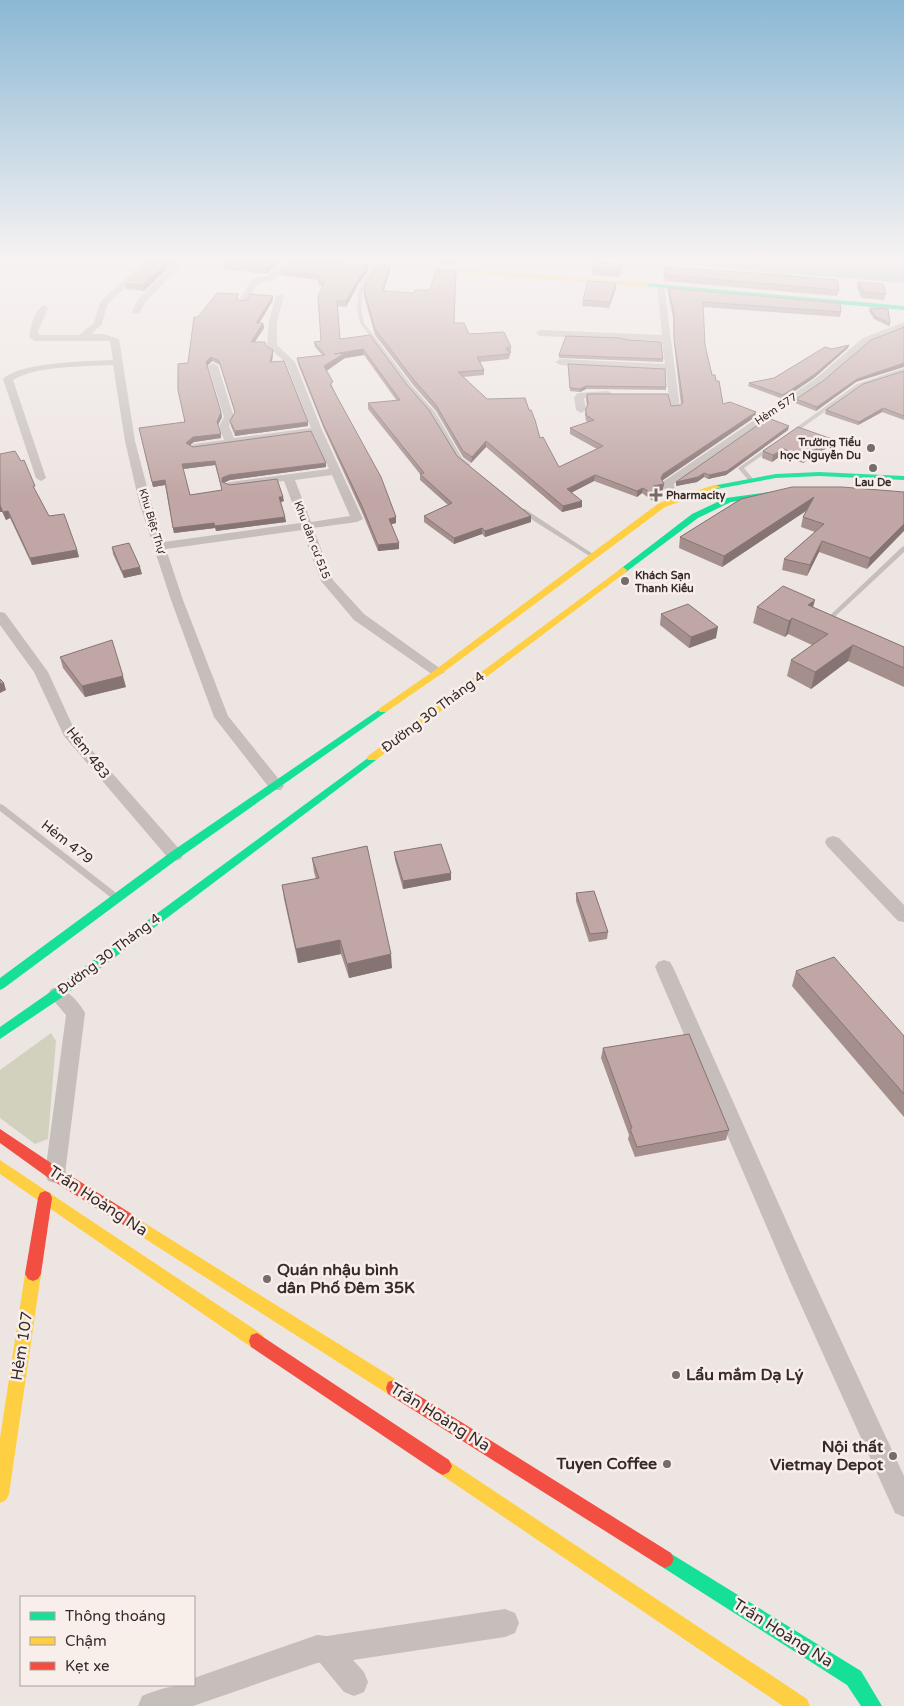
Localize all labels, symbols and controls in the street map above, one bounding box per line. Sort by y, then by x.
street label: Hẻm 577 [752,390,800,428]
place label: Trường Tiểu học Nguyễn Du [780,436,861,463]
marker: Trường Tiểu học Nguyễn Du [865,442,877,454]
marker: Lau De [867,462,879,474]
place label: Lau De [855,476,892,489]
street label: Khu Biệt Thự [136,487,168,556]
marker: Pharmacity [650,489,662,501]
place label: Pharmacity [666,489,725,503]
street label: Khu dân cư 515 [291,499,333,581]
place label: Khách Sạn Thanh Kiều [634,569,694,595]
marker: Khách Sạn Thanh Kiều [619,575,631,587]
street label: Đường 30 Tháng 4 [378,668,488,756]
street label: Hẻm 483 [62,724,114,782]
street label: Hẻm 479 [38,816,96,868]
street label: Đường 30 Tháng 4 [54,910,164,998]
street label: Trần Hoàng Na [45,1162,151,1240]
place label: Quán nhậu bình dân Phố Đêm 35K [277,1260,415,1298]
marker: Quán nhậu bình dân Phố Đêm 35K [261,1273,273,1285]
street label: Hẻm 107 [7,1310,37,1382]
place label: Lẩu mắm Dạ Lý [686,1365,804,1385]
marker: Lẩu mắm Dạ Lý [670,1369,682,1381]
street label: Trần Hoàng Na [386,1378,494,1456]
place label: Nội thất Vietmay Depot [770,1437,884,1475]
marker: Nội thất Vietmay Depot [887,1450,899,1462]
place label: Tuyen Coffee [555,1454,657,1474]
marker: Tuyen Coffee [661,1458,673,1470]
street label: Trần Hoàng Na [729,1594,837,1672]
legend [20,1596,195,1686]
text: Thông thoáng [65,1607,166,1625]
text: Chậm [65,1632,107,1650]
text: Kẹt xe [65,1657,110,1675]

